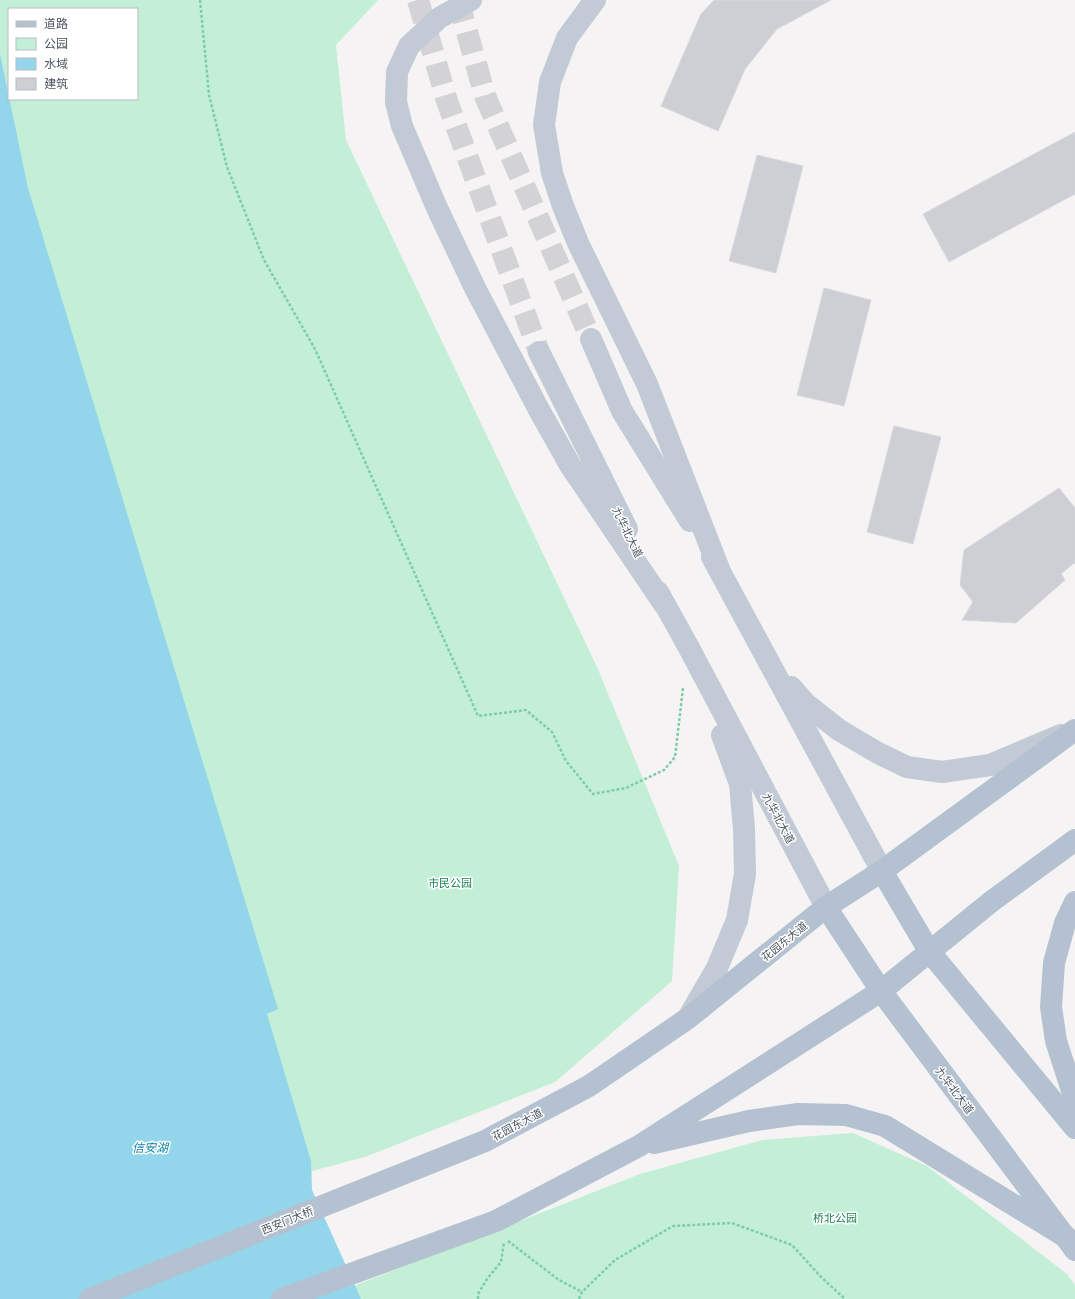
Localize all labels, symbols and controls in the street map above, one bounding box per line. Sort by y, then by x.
legend [8,8,138,100]
text: 道路 [44,15,68,32]
text: 公园 [44,35,68,52]
text: 水域 [44,55,68,72]
text: 建筑 [44,75,68,92]
street label: 九华北大道 [609,504,647,560]
street label: 九华北大道 [759,790,799,846]
park label: 市民公园 [428,875,472,890]
street label: 花园东大道 [758,918,810,964]
street label: 九华北大道 [932,1064,978,1116]
street label: 花园东大道 [489,1104,545,1144]
water label: 信安湖 [132,1139,170,1156]
street label: 西安门大桥 [259,1203,315,1237]
park label: 桥北公园 [813,1210,857,1225]

